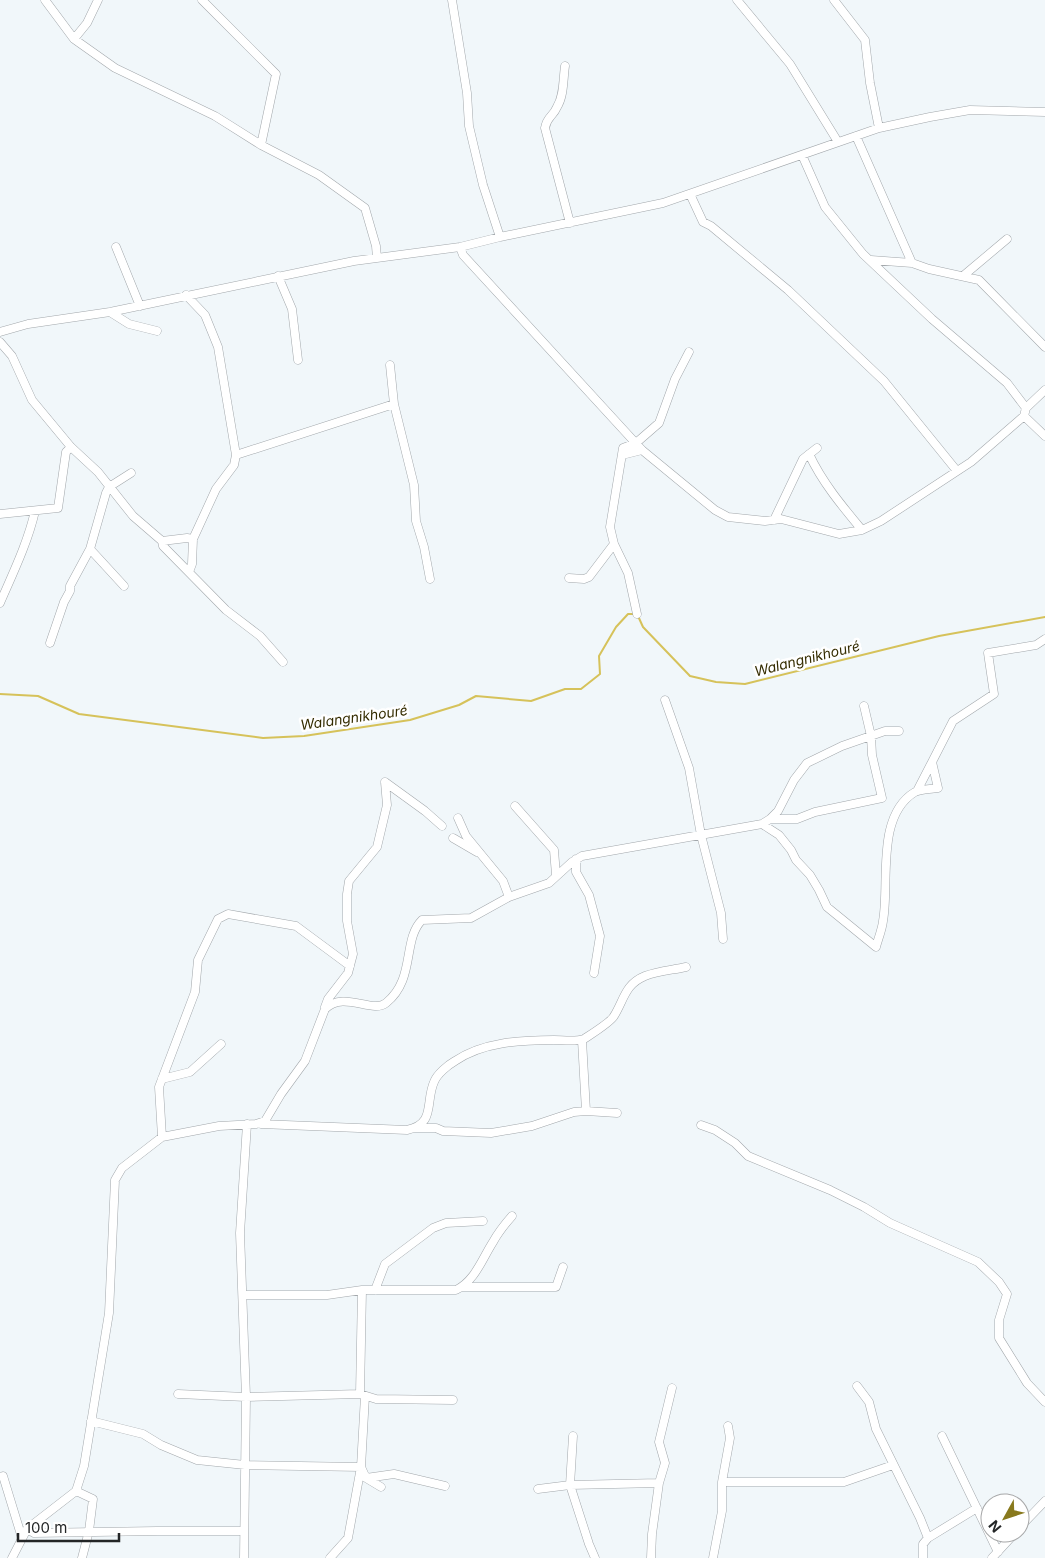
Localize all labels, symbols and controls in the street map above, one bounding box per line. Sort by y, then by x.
water label: Walangnikhouré [753,637,861,679]
water label: Walangnikhouré [299,701,409,733]
north arrow [980,1493,1030,1543]
scale bar [18,1510,119,1542]
text: N [985,1517,1005,1536]
text: 100 m [25,1518,67,1537]

